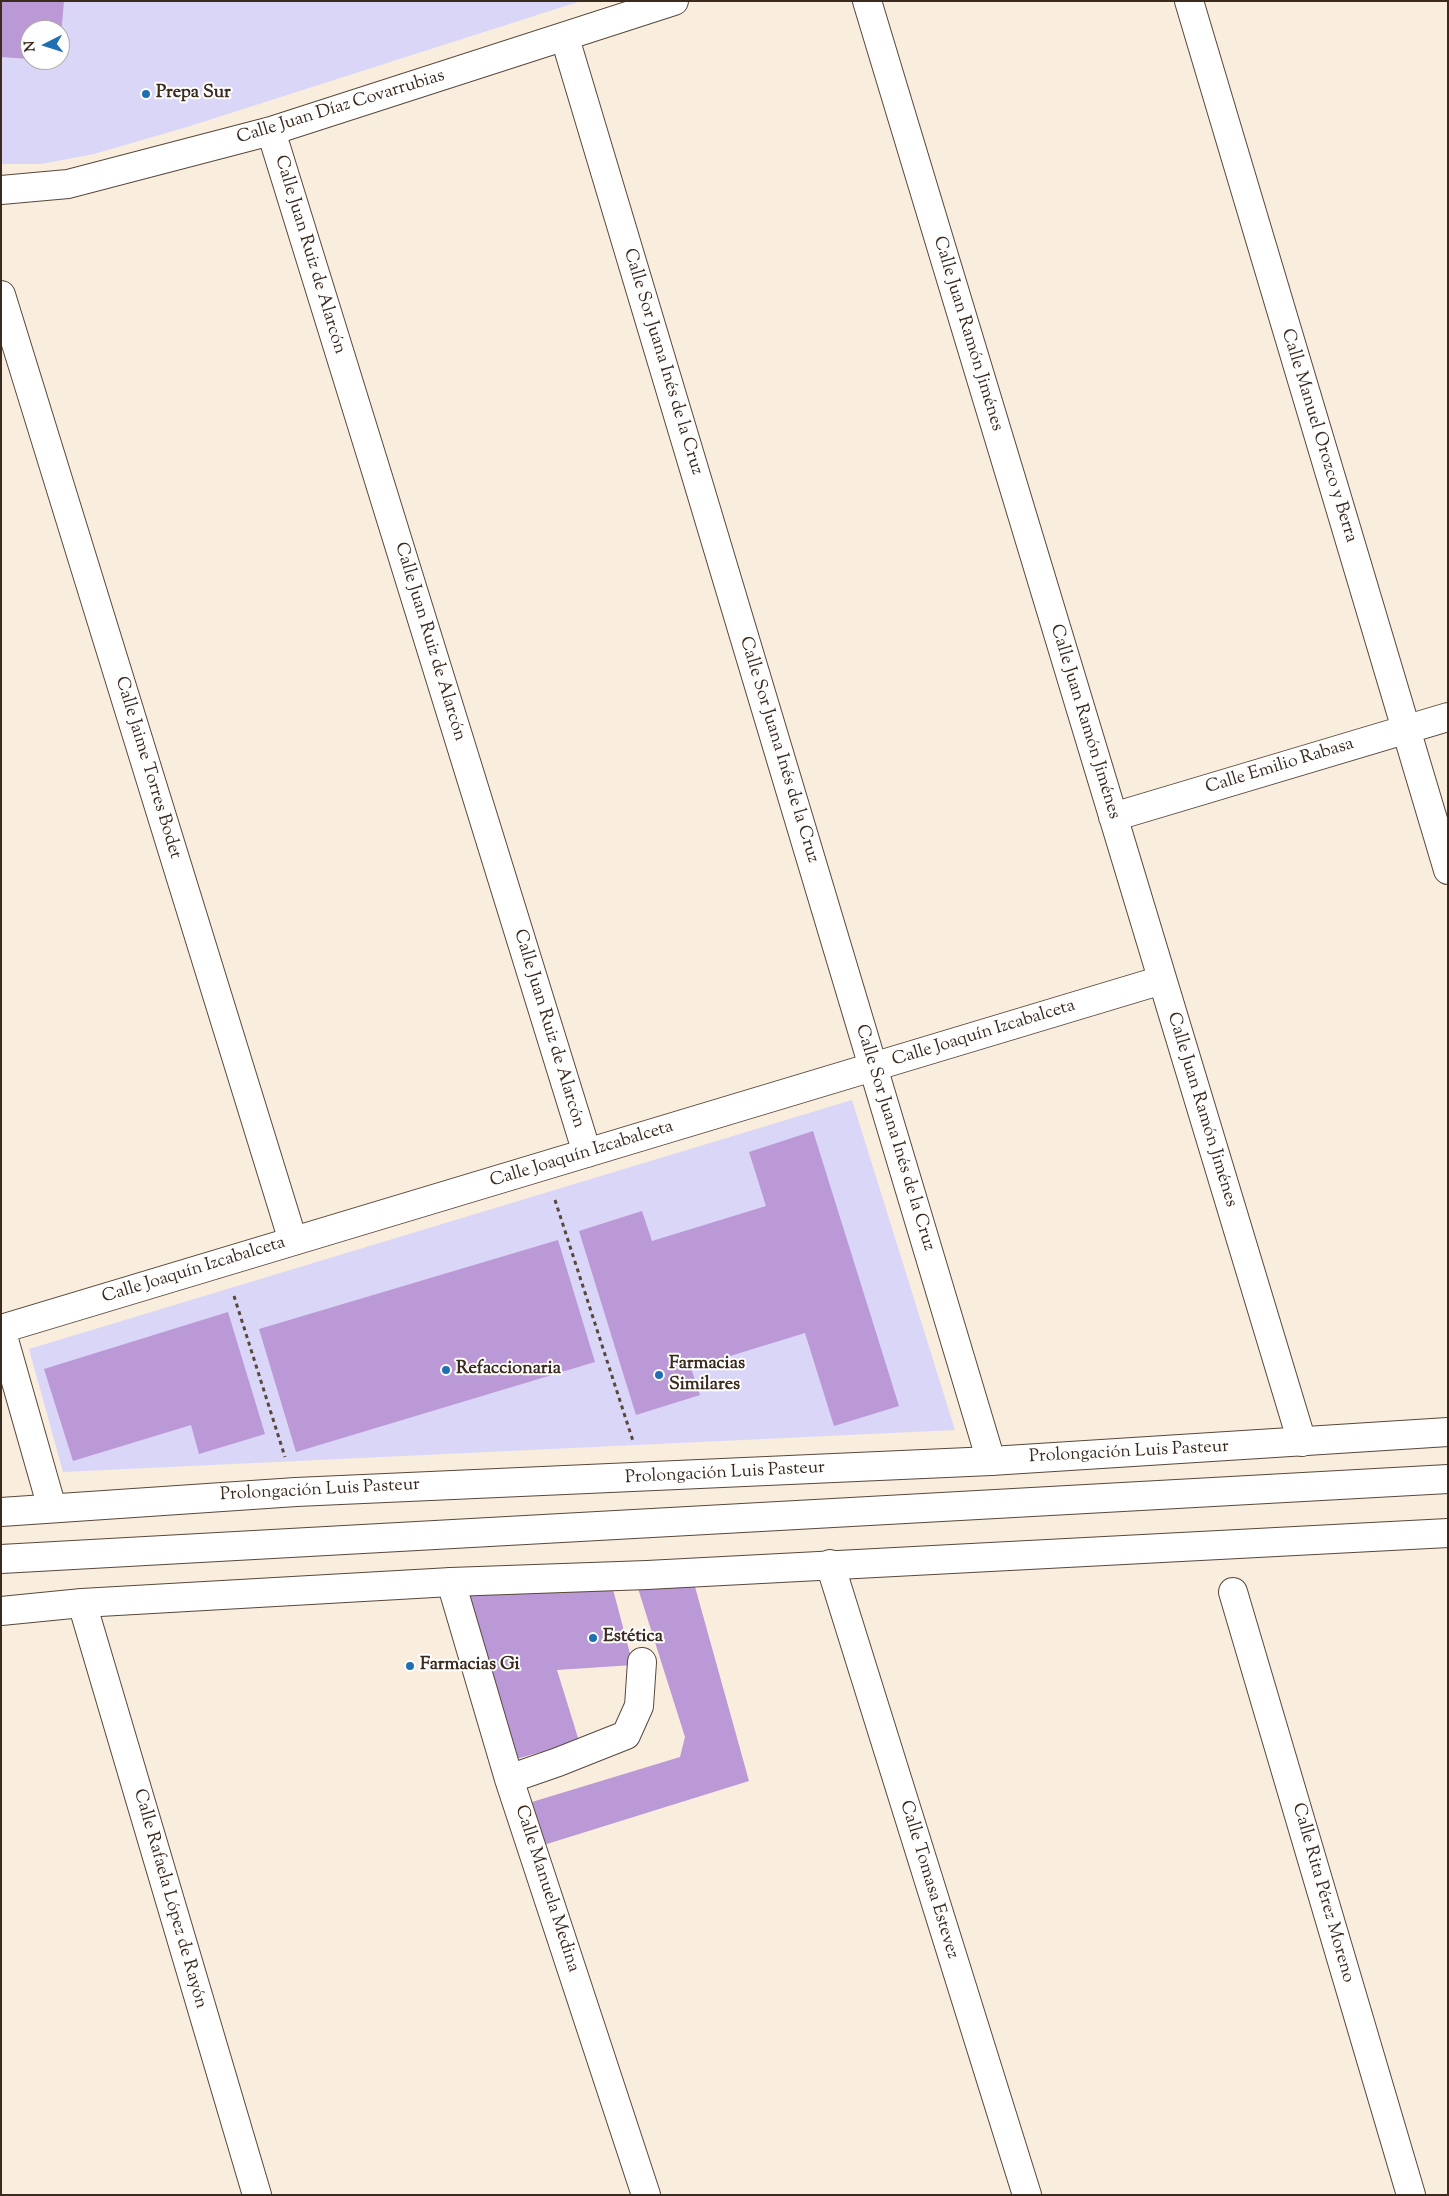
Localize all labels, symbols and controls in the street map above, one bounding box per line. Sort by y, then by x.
north arrow [20,20,70,70]
text: N [21,40,42,53]
street label: Calle Juan Díaz Covarrubias [235,66,447,150]
place label: Prepa Sur [156,83,231,105]
marker: Prepa Sur [140,88,152,100]
street label: Calle Juan Ruiz de Alarcón [268,153,350,357]
street label: Calle Juan Ramón Jiménes [927,234,1007,434]
street label: Calle Sor Juana Inés de la Cruz [617,246,707,478]
street label: Calle Manuel Orozco y Berra [1275,327,1361,545]
street label: Calle Juan Ruiz de Alarcón [388,540,470,744]
street label: Calle Juan Ramón Jiménes [1044,622,1124,822]
street label: Calle Sor Juana Inés de la Cruz [733,634,823,866]
street label: Calle Jaime Torres Bodet [109,674,185,862]
street label: Calle Emilio Rabasa [1203,734,1357,800]
street label: Calle Juan Ruiz de Alarcón [507,927,589,1131]
street label: Calle Joaquín Izcabalceta [890,996,1078,1072]
street label: Calle Juan Ramón Jiménes [1161,1010,1241,1210]
street label: Calle Sor Juana Inés de la Cruz [849,1022,939,1254]
street label: Calle Joaquín Izcabalceta [488,1117,676,1193]
street label: Calle Joaquín Izcabalceta [100,1233,288,1309]
place label: Farmacias Similares [669,1354,745,1396]
place label: Refaccionaria [456,1359,561,1381]
marker: Refaccionaria [440,1364,452,1376]
marker: Farmacias Similares [653,1369,665,1381]
street label: Prolongación Luis Pasteur [1029,1437,1229,1469]
street label: Prolongación Luis Pasteur [625,1458,825,1490]
street label: Prolongación Luis Pasteur [220,1475,420,1507]
place label: Estética [603,1627,663,1649]
marker: Estética [587,1632,599,1644]
place label: Farmacias Gi [420,1655,520,1677]
marker: Farmacias Gi [404,1660,416,1672]
street label: Calle Rafaela López de Rayón [127,1787,211,2011]
street label: Calle Tomasa Estevez [894,1798,962,1962]
street label: Calle Rita Pérez Moreno [1286,1801,1358,1985]
street label: Calle Manuela Medina [509,1803,583,1975]

